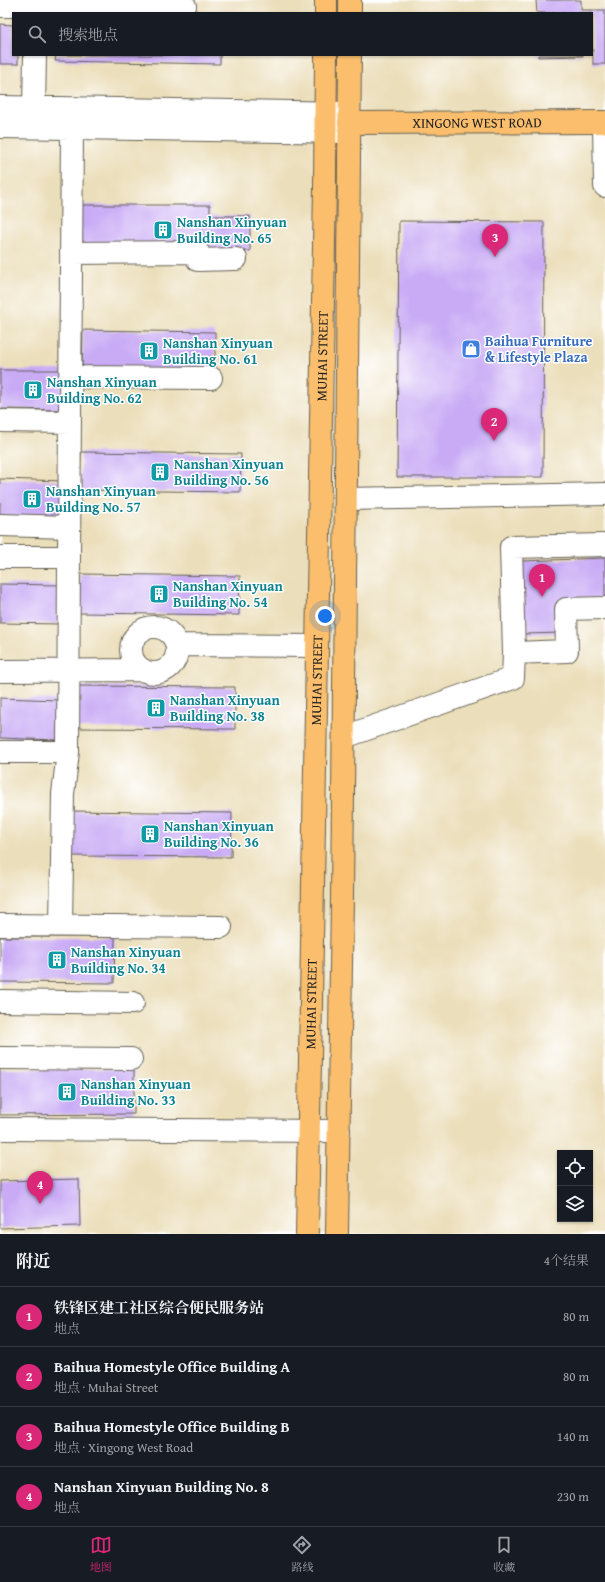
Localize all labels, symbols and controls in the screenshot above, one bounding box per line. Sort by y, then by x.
search box [12,12,593,56]
icon: search [26,23,48,45]
text: 搜索地点 [58,24,118,45]
street label: XINGONG WEST ROAD [412,112,542,133]
place label: Nanshan Xinyuan Building No. 65 [177,212,288,248]
building icon: Nanshan Xinyuan Building No. 65 [152,219,174,241]
pin: 3 [482,224,508,257]
street label: MUHAI STREET [311,310,333,402]
place label: Baihua Furniture & Lifestyle Plaza [485,331,593,367]
place label: Nanshan Xinyuan Building No. 61 [163,333,274,369]
shop icon: Baihua Furniture & Lifestyle Plaza [460,338,482,360]
building icon: Nanshan Xinyuan Building No. 61 [138,340,160,362]
place label: Nanshan Xinyuan Building No. 62 [47,372,158,408]
building icon: Nanshan Xinyuan Building No. 62 [22,379,44,401]
pin: 2 [481,408,507,441]
place label: Nanshan Xinyuan Building No. 56 [174,454,285,490]
building icon: Nanshan Xinyuan Building No. 56 [149,461,171,483]
place label: Nanshan Xinyuan Building No. 57 [46,481,157,517]
building icon: Nanshan Xinyuan Building No. 57 [21,488,43,510]
pin: 1 [529,564,555,597]
place label: Nanshan Xinyuan Building No. 54 [173,576,284,612]
building icon: Nanshan Xinyuan Building No. 54 [148,583,170,605]
your location [315,606,335,626]
street label: MUHAI STREET [306,634,327,726]
place label: Nanshan Xinyuan Building No. 38 [170,690,281,726]
building icon: Nanshan Xinyuan Building No. 38 [145,697,167,719]
place label: Nanshan Xinyuan Building No. 36 [164,816,275,852]
building icon: Nanshan Xinyuan Building No. 36 [139,823,161,845]
place label: Nanshan Xinyuan Building No. 34 [71,942,182,978]
building icon: Nanshan Xinyuan Building No. 34 [46,949,68,971]
street label: MUHAI STREET [300,958,322,1050]
place label: Nanshan Xinyuan Building No. 33 [81,1074,192,1110]
building icon: Nanshan Xinyuan Building No. 33 [56,1081,78,1103]
map controls [557,1150,593,1222]
button: locate [557,1150,593,1186]
pin: 4 [27,1171,53,1204]
button: layers [557,1186,593,1222]
text: 附近 [16,1248,50,1273]
text: 4个结果 [544,1251,589,1270]
text: 铁锋区建工社区综合便民服务站 [54,1297,264,1318]
text: 1 [26,1307,32,1326]
text: 80 m [563,1307,589,1326]
text: 地点 [54,1319,80,1338]
text: Baihua Homestyle Office Building A [54,1356,290,1377]
text: 2 [26,1367,32,1386]
text: 80 m [563,1367,589,1386]
text: 地点 · Muhai Street [54,1378,158,1397]
text: Baihua Homestyle Office Building B [54,1416,290,1437]
text: 3 [26,1427,32,1446]
text: 140 m [557,1427,589,1446]
text: 地点 · Xingong West Road [54,1438,193,1457]
text: Nanshan Xinyuan Building No. 8 [54,1476,269,1497]
text: 4 [26,1487,32,1506]
text: 230 m [557,1487,589,1506]
text: 地点 [54,1498,80,1517]
tab: 地图 [90,1534,112,1575]
tab: 路线 [291,1534,313,1575]
tab: 收藏 [493,1534,515,1575]

